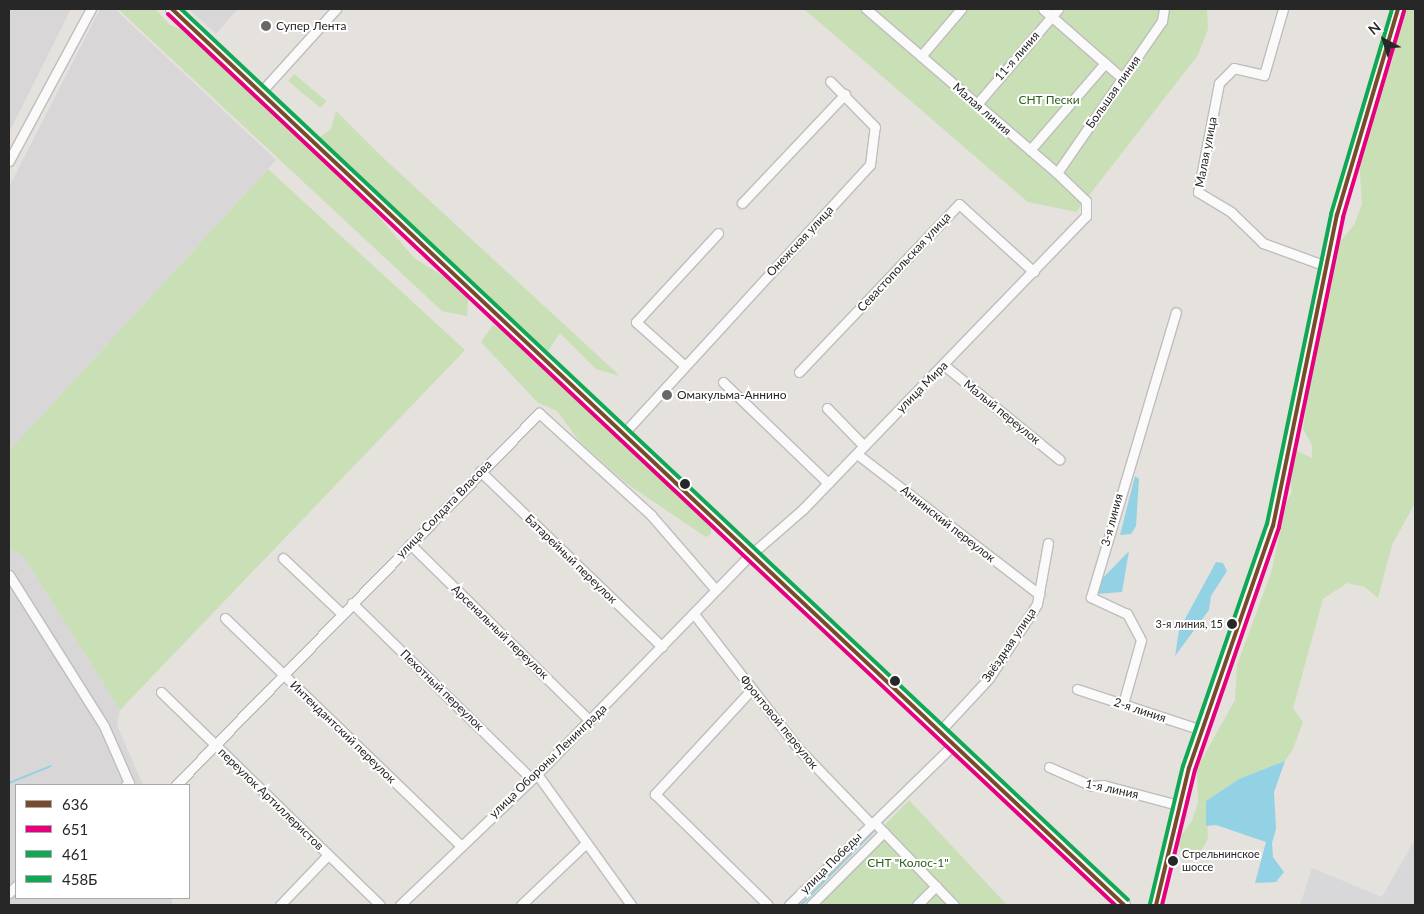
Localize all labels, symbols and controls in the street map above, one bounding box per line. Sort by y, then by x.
north arrow [1359,15,1409,65]
text: N [1364,18,1384,38]
place label: Супер Лента [276,19,346,33]
marker: Супер Лента [260,20,272,32]
street label: 11-я линия [992,28,1042,84]
street label: Большая линия [1083,53,1143,131]
street label: Малая линия [950,80,1014,138]
park label: СНТ Пески [1018,93,1080,107]
street label: Малая улица [1192,115,1220,189]
street label: Онежская улица [764,203,836,279]
street label: Севастопольская улица [854,209,954,315]
street label: улица Мира [893,358,951,416]
street label: Малый переулок [961,377,1043,447]
place label: Омакульма-Аннино [677,388,786,402]
marker: Омакульма-Аннино [661,389,673,401]
street label: улица Солдата Власова [393,457,495,561]
unlabelled marker [680,479,690,489]
street label: Аннинский переулок [898,483,998,565]
street label: 3-я линия [1098,492,1126,548]
street label: Батарейный переулок [522,511,620,607]
street label: Арсенальный переулок [448,582,552,682]
street label: Звёздная улица [979,605,1039,685]
place label: 3-я линия, 15 [1156,617,1223,631]
marker: 3-я линия, 15 [1227,619,1237,629]
street label: Пехотный переулок [397,647,487,733]
street label: Фронтовой переулок [737,672,821,772]
unlabelled marker [890,676,900,686]
street label: Интендантский переулок [287,678,399,786]
street label: 2-я линия [1112,695,1168,725]
street label: улица Обороны Ленинграда [486,701,610,821]
street label: переулок Артиллеристов [215,745,327,853]
street label: 1-я линия [1084,776,1140,802]
legend [15,784,190,899]
text: 636 [62,795,88,813]
text: 651 [62,820,88,838]
street label: улица Победы [797,829,865,897]
text: 461 [62,845,88,863]
place label: Стрельнинское шоссе [1182,848,1260,874]
park label: СНТ "Колос-1" [867,856,949,870]
marker: Стрельнинское шоссе [1168,856,1178,866]
text: 458Б [62,870,97,888]

